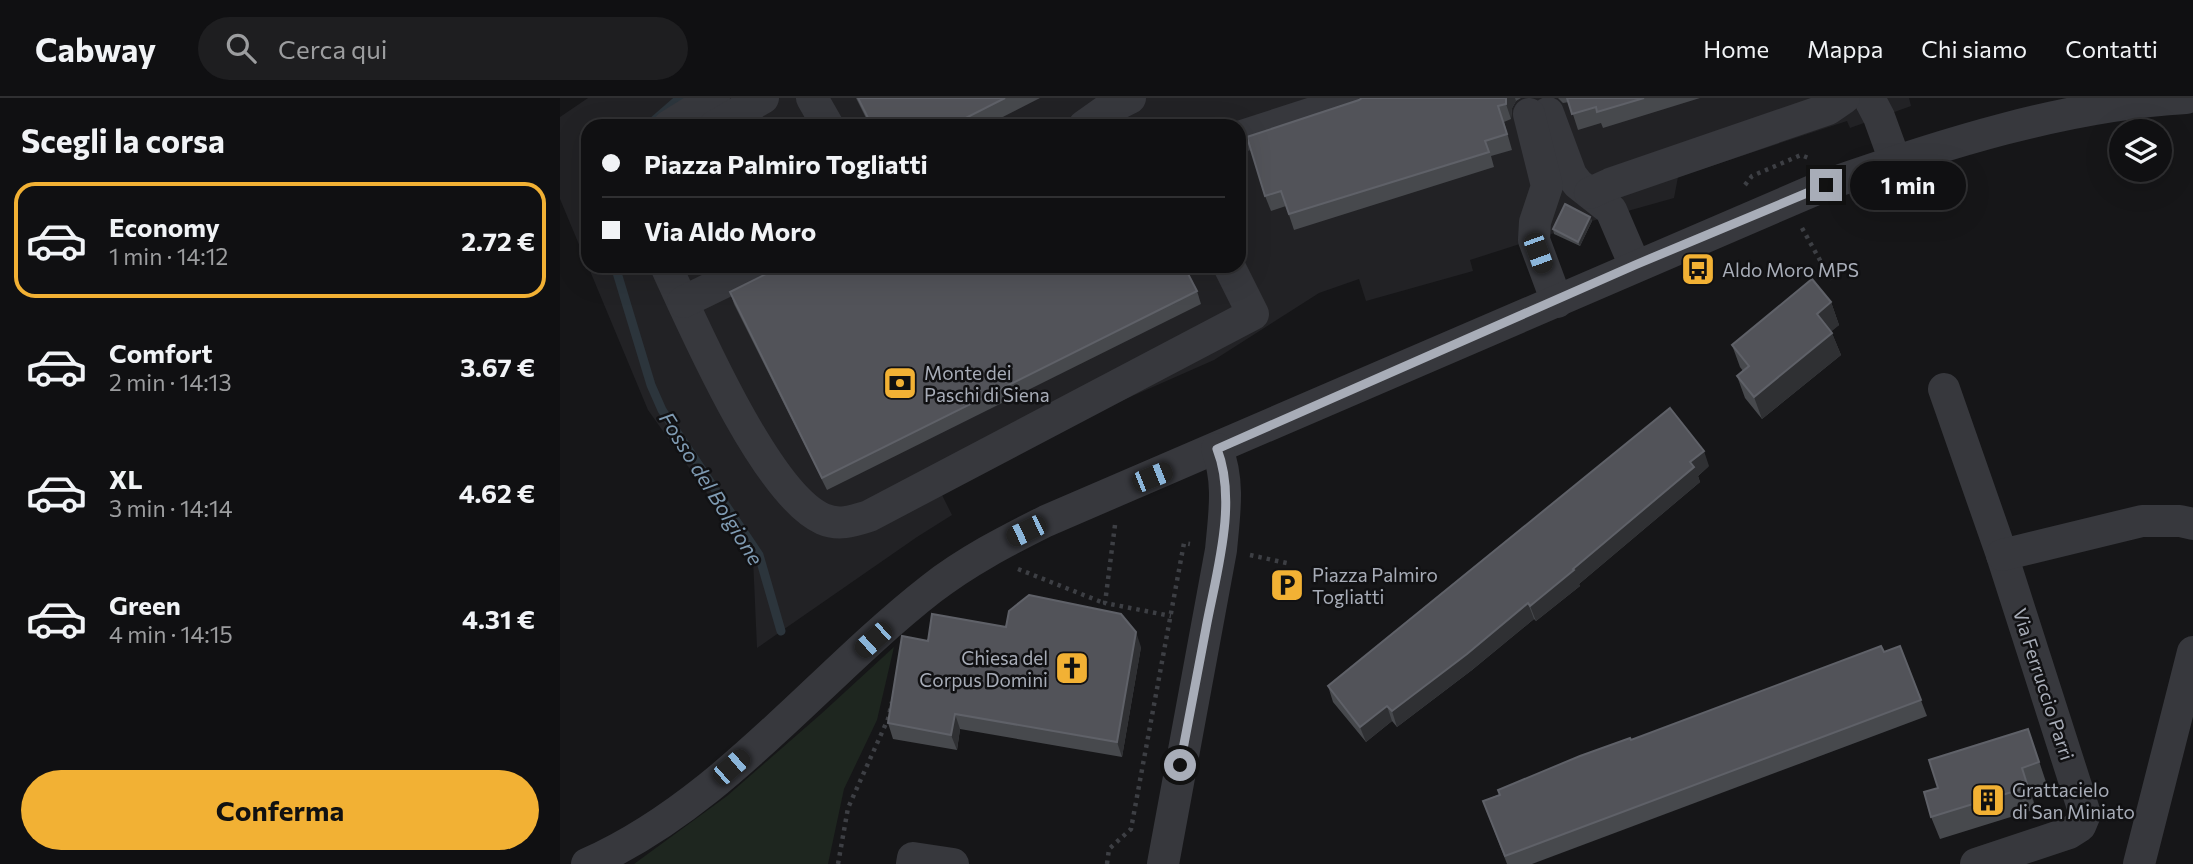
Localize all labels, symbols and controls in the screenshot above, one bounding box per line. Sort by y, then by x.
search box [198,17,688,80]
text: Cabway [35,28,156,69]
icon: search [222,29,260,67]
text: Cerca qui [278,33,387,64]
text: Home [1703,34,1769,63]
text: Mappa [1807,34,1883,63]
text: Chi siamo [1921,34,2027,63]
text: Contatti [2065,34,2158,63]
map controls [2109,119,2172,182]
button: layers [2109,119,2172,182]
text: Scegli la corsa [21,120,225,160]
text: Piazza Palmiro Togliatti [644,148,928,179]
callout: 1 min [1850,160,1966,210]
route end [1810,169,1842,201]
text: 1 min [1881,171,1935,199]
icon: car [25,209,88,272]
text: Economy [109,211,220,242]
text: Via Aldo Moro [644,215,816,246]
text: 2.72 € [461,225,535,256]
car [1521,230,1556,276]
text: 1 min · 14:12 [109,242,228,270]
bus stop icon: Aldo Moro MPS [1679,250,1717,288]
place label: Aldo Moro MPS [1722,258,1859,281]
icon: car [25,335,88,398]
text: Comfort [109,337,212,368]
text: 3.67 € [460,351,535,382]
place label: Monte dei Paschi di Siena [924,361,1050,406]
bank icon: Monte dei Paschi di Siena [881,364,919,402]
text: 2 min · 14:13 [109,368,232,396]
water label: Fosso del Bolgione [655,407,769,569]
car [1129,459,1176,495]
icon: car [25,461,88,524]
text: XL [109,463,143,494]
text: 4.62 € [459,477,535,508]
text: 3 min · 14:14 [109,494,233,522]
car [1003,512,1050,550]
place label: Piazza Palmiro Togliatti [1312,563,1438,608]
parking icon: Piazza Palmiro Togliatti [1268,566,1306,604]
icon: car [25,587,88,650]
text: Green [109,589,181,620]
text: 4.31 € [462,603,535,634]
street label: Via Ferruccio Parri [2009,605,2079,763]
car [851,618,896,662]
text: 4 min · 14:15 [109,620,233,648]
place label: Chiesa del Corpus Domini [919,646,1048,691]
church icon: Chiesa del Corpus Domini [1053,649,1091,687]
car [709,745,754,789]
route start [1164,749,1196,781]
button: Conferma [21,770,539,850]
place label: Grattacielo di San Miniato [2012,778,2135,823]
building icon: Grattacielo di San Miniato [1969,781,2007,819]

